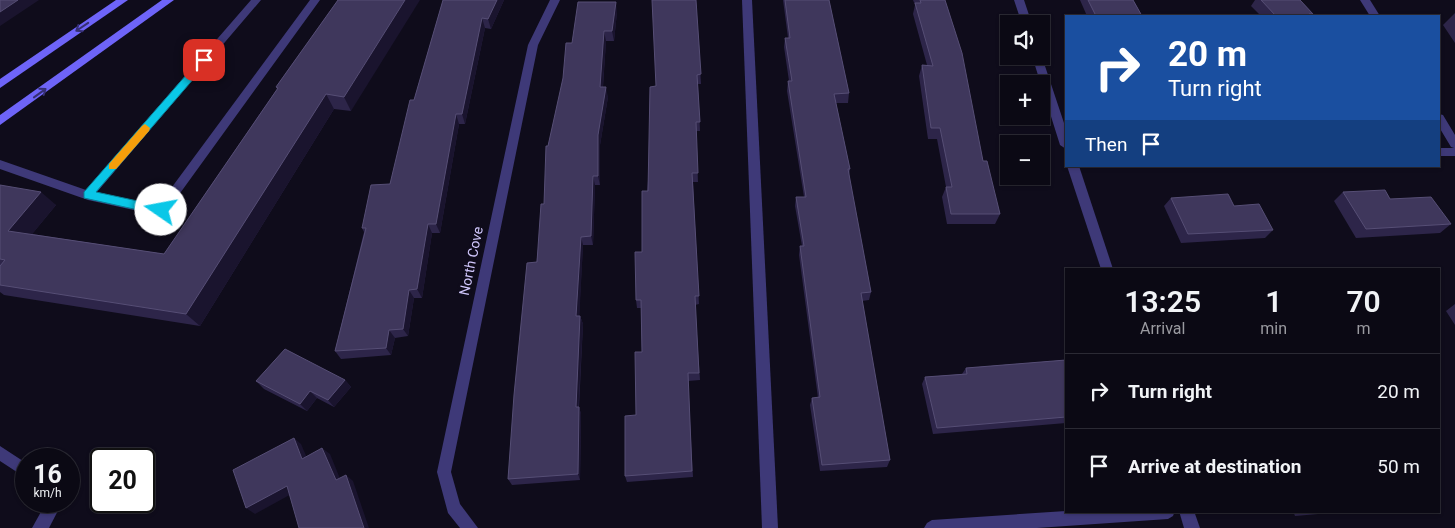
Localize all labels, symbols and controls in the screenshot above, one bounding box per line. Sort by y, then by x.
map controls [1000,15,1050,185]
button: sound [1000,15,1050,65]
one-way arrow [76,23,90,33]
text: 20 m [1168,34,1247,75]
icon: right [1085,35,1150,100]
pin [183,39,225,81]
icon: arrive [190,46,218,74]
button: + [1000,75,1050,125]
text: Turn right [1168,76,1262,101]
one-way arrow [32,88,46,98]
icon: arrive [1137,130,1165,158]
text: Then [1085,133,1127,156]
button: − [1000,135,1050,185]
position arrow [134,183,186,235]
street label: North Cove [456,225,486,297]
text: 13:25 [1124,284,1201,319]
text: 1 [1265,284,1282,319]
text: 70 [1346,284,1381,319]
text: Arrival [1140,319,1185,338]
text: min [1260,319,1287,338]
text: m [1357,319,1371,338]
icon: right [1085,377,1113,405]
text: Turn right [1128,380,1212,403]
text: 20 m [1377,380,1420,403]
speed limit sign: 20 [90,448,155,513]
icon: arrive [1085,452,1113,480]
text: Arrive at destination [1128,455,1301,478]
text: 50 m [1377,455,1420,478]
text: 16 [33,460,62,489]
text: km/h [33,486,62,500]

